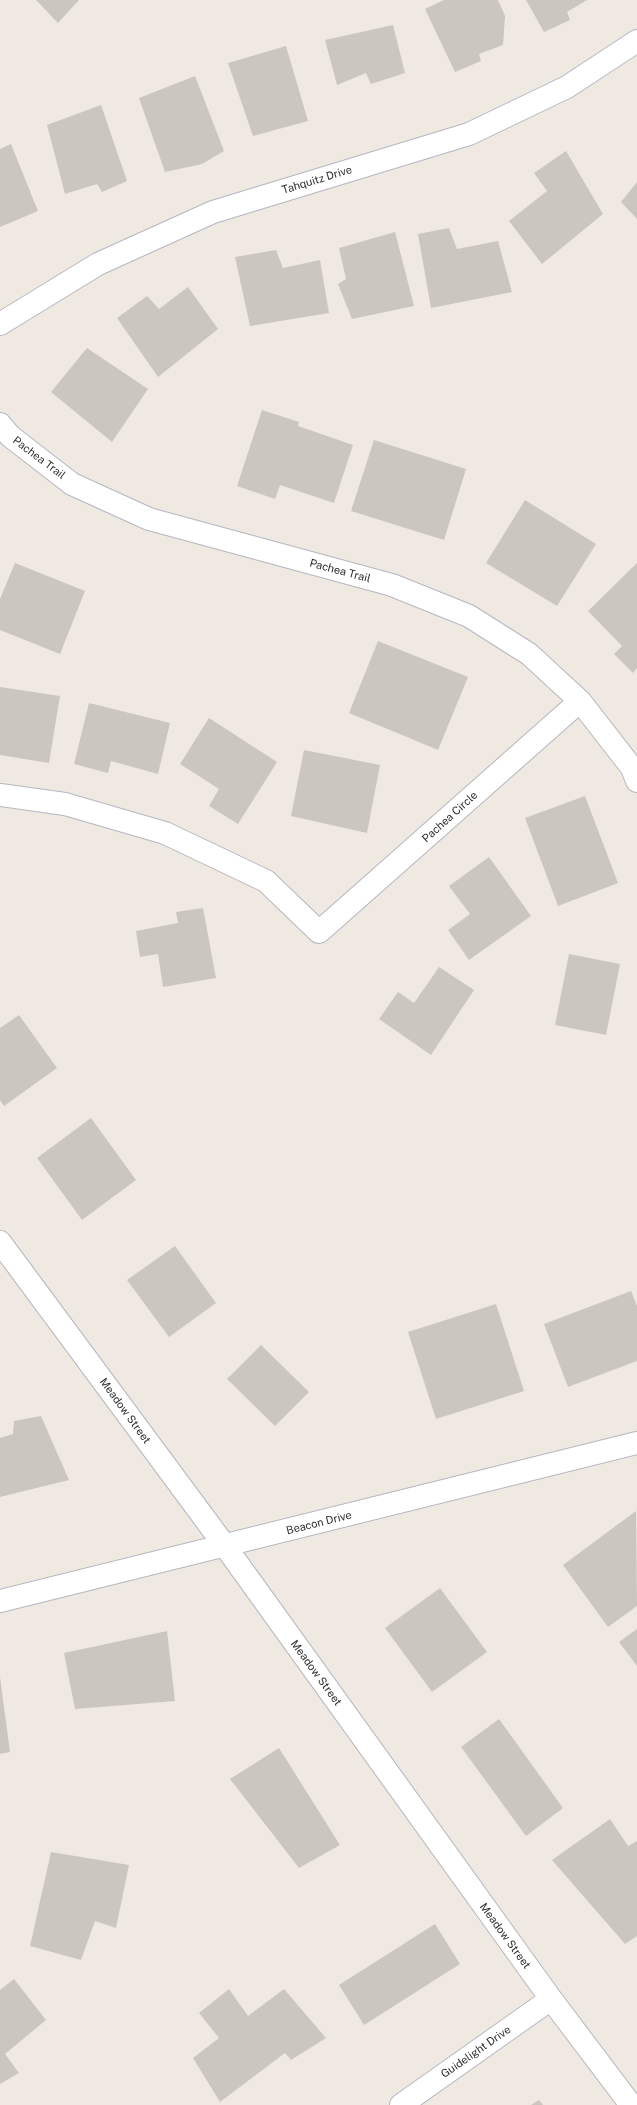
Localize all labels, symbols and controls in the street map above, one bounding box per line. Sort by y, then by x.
street label: Tahquitz Drive [280,163,354,197]
street label: Pachea Trail [10,434,68,482]
street label: Pachea Trail [308,557,372,585]
street label: Pachea Circle [420,789,480,845]
street label: Meadow Street [97,1376,153,1446]
street label: Beacon Drive [285,1508,353,1538]
street label: Meadow Street [288,1638,344,1708]
street label: Meadow Street [477,1901,533,1971]
street label: Guidelight Drive [439,2023,513,2081]

